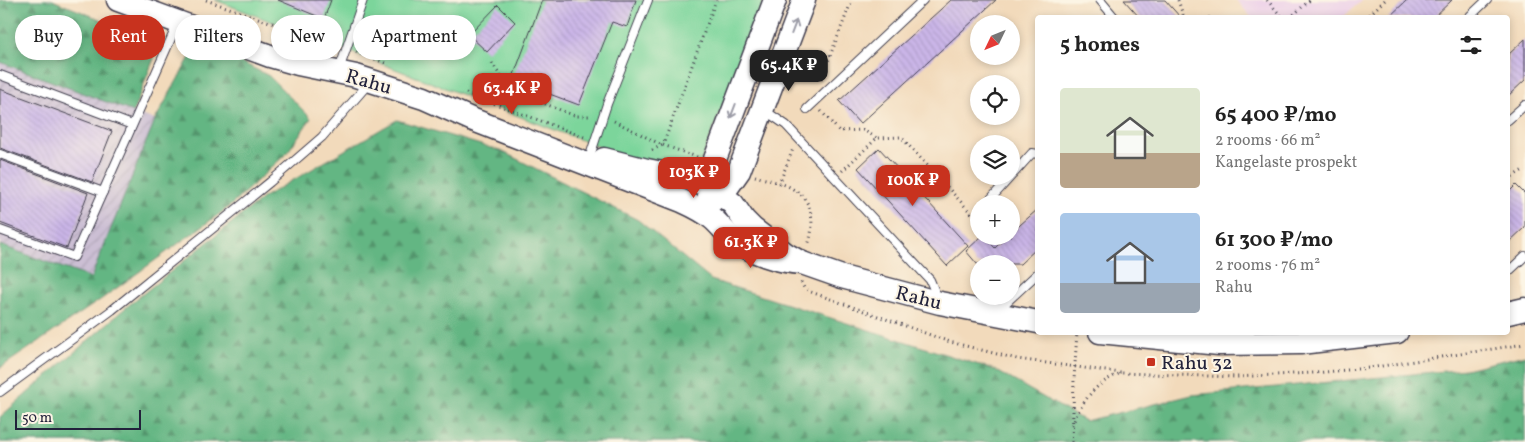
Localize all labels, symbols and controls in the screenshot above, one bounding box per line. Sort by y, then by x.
chip: Buy [15,15,82,60]
chip: Rent [92,15,165,60]
chip: Filters [175,15,261,60]
chip: New [271,15,343,60]
chip: Apartment [353,15,476,60]
north arrow [970,15,1020,65]
map controls [970,15,1020,305]
one-way arrow [789,20,799,35]
text: 5 homes [1060,31,1140,60]
icon: filters [1457,31,1485,59]
pin: 65.4K ₽ [743,49,835,92]
text: 65.4K ₽ [761,55,817,77]
street label: Rahu [342,63,395,103]
pin: 63.4K ₽ [466,72,558,115]
button: locate [970,75,1020,125]
text: 63.4K ₽ [484,78,540,100]
text: 65 400 ₽/mo [1215,101,1337,130]
one-way arrow [728,103,737,118]
icon: home [1100,108,1160,168]
text: 2 rooms · 66 m² [1215,130,1321,152]
button: layers [970,135,1020,185]
text: Kangelaste prospekt [1215,152,1357,174]
pin: 103K ₽ [653,156,735,199]
text: 103K ₽ [669,162,719,184]
pin: 100K ₽ [872,164,954,207]
text: 100K ₽ [887,170,939,192]
button: + [970,195,1020,245]
pin: 61.3K ₽ [705,226,797,269]
text: 61 300 ₽/mo [1215,226,1333,255]
text: 61.3K ₽ [724,232,778,254]
icon: home [1100,233,1160,293]
button: − [970,255,1020,305]
text: 2 rooms · 76 m² [1215,255,1320,277]
text: Rahu [1215,277,1252,299]
street label: Rahu [892,280,945,318]
place label: Rahu 32 [1161,350,1233,378]
marker: Rahu 32 [1145,356,1157,368]
scale bar [15,407,141,430]
text: 50 m [22,409,52,428]

